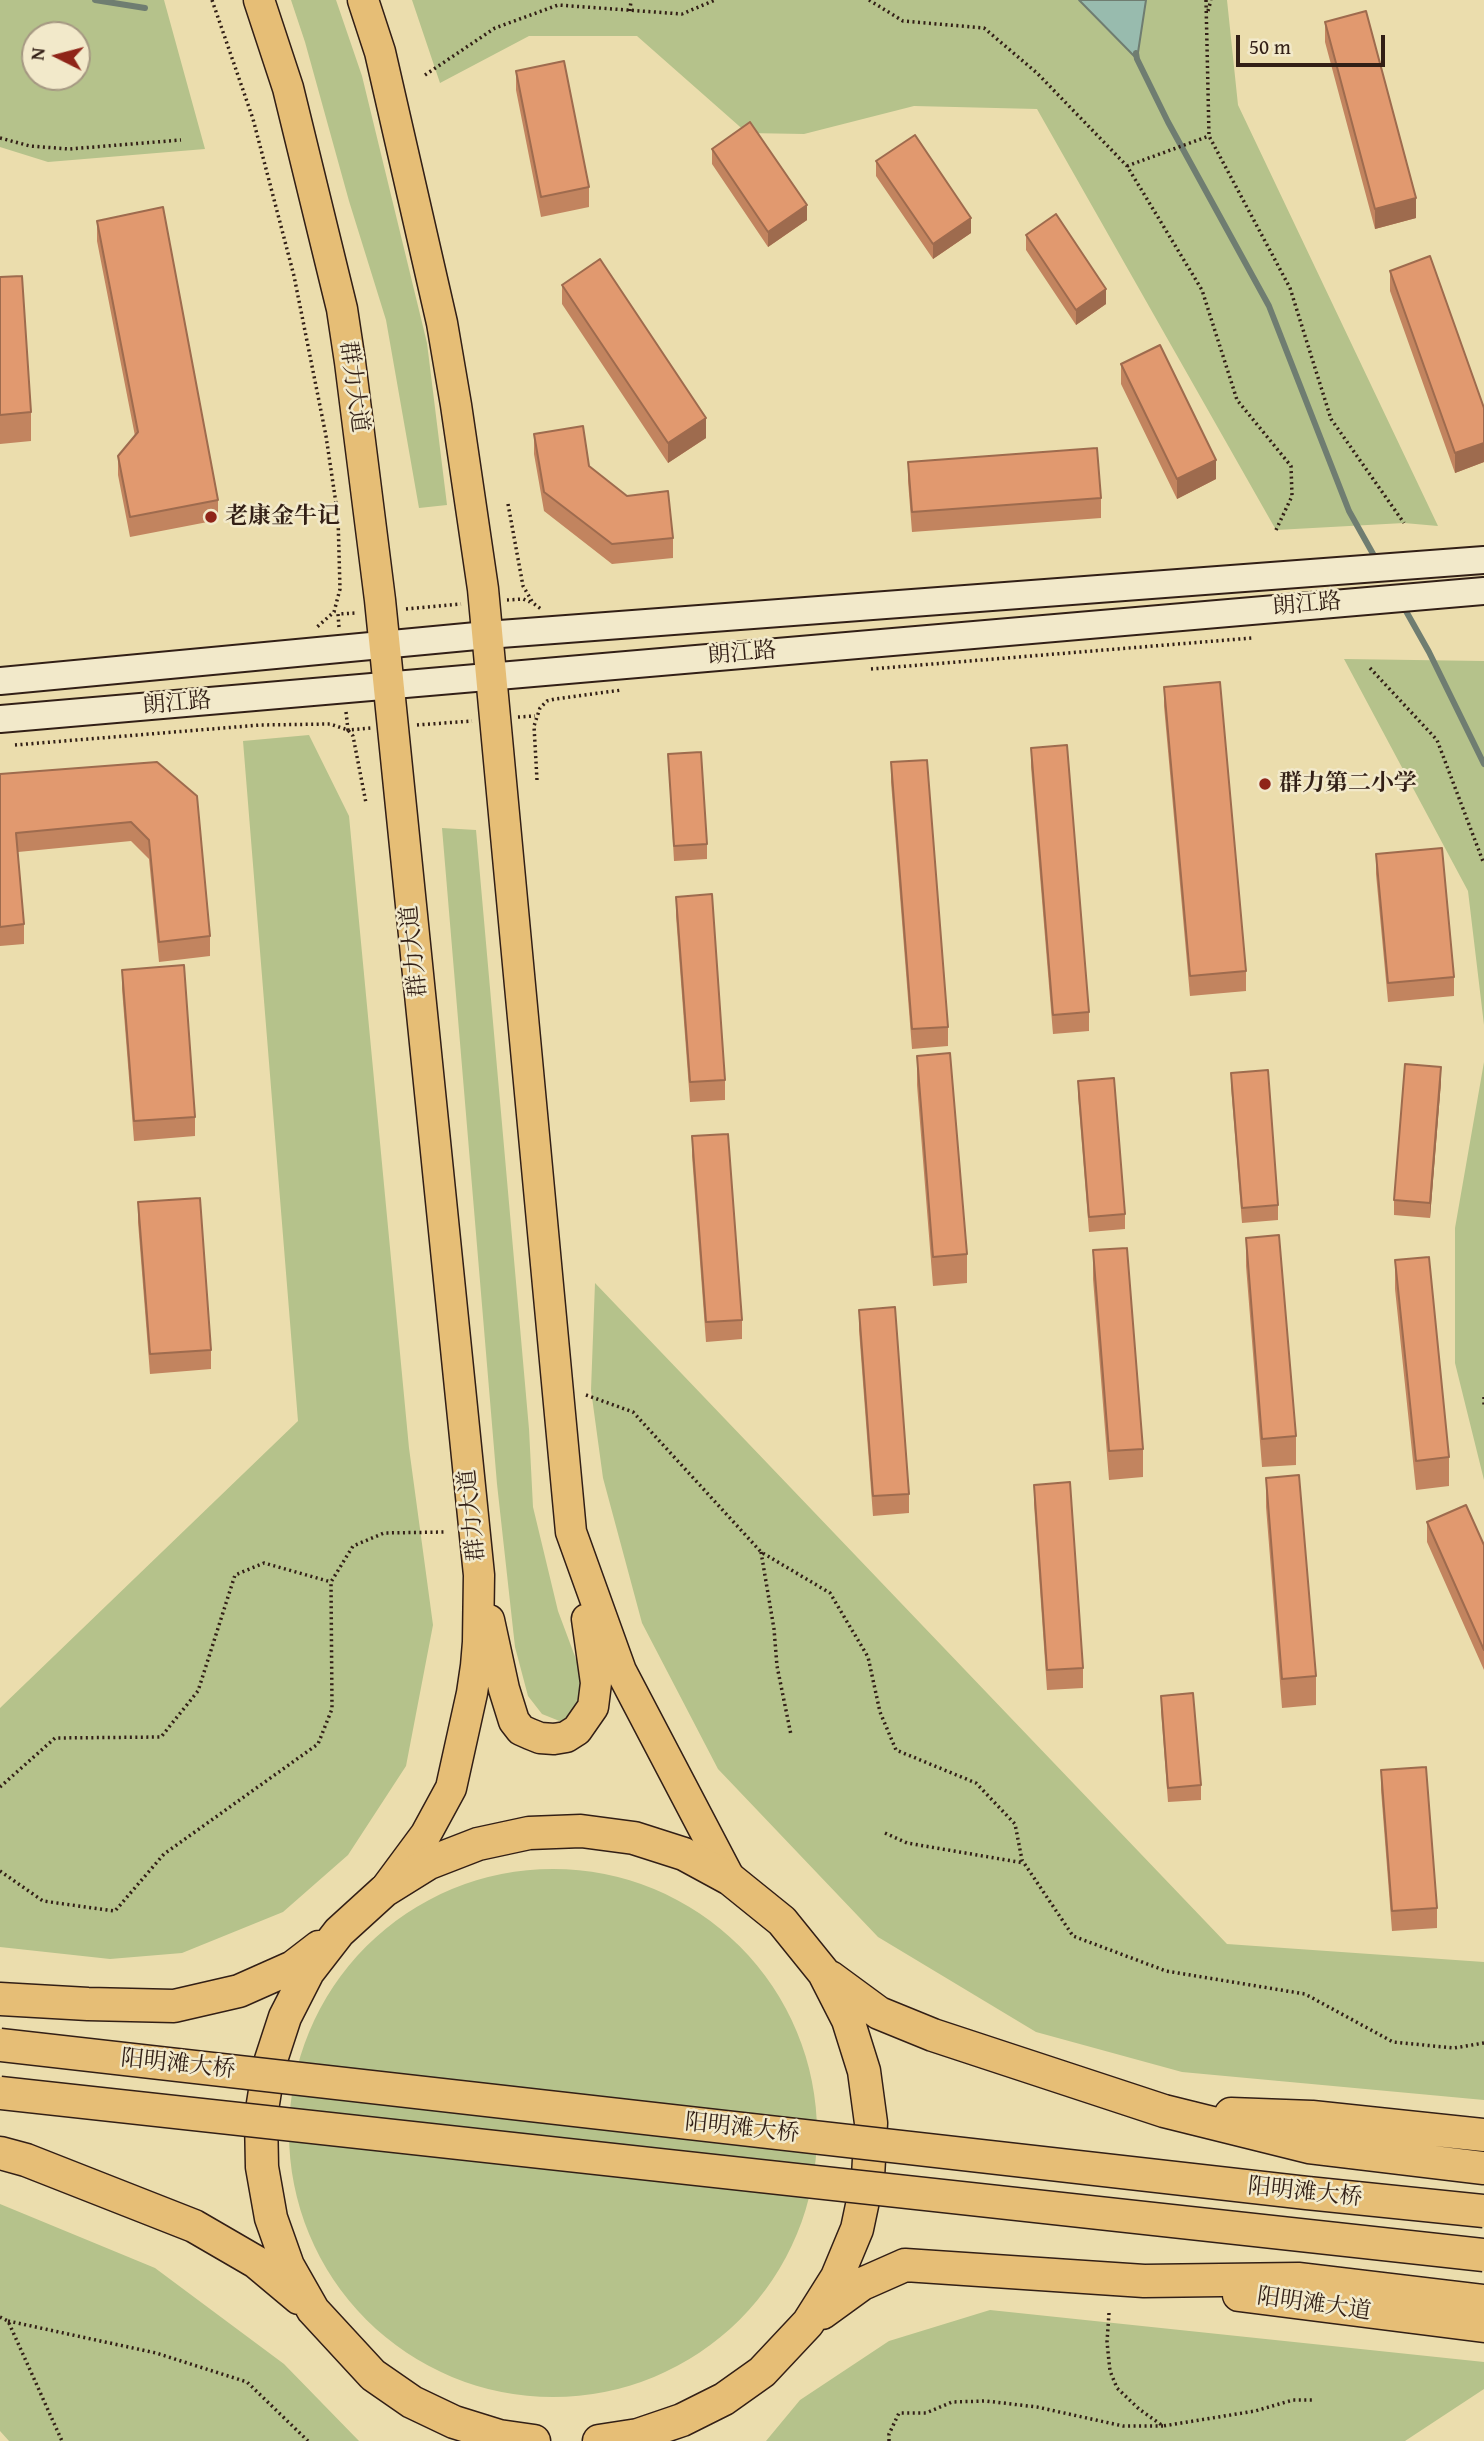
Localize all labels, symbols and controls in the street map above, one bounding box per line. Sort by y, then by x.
north arrow [21,21,91,91]
scale bar [1239,21,1388,65]
text: 50 m [1249,31,1291,62]
text: N [23,46,52,62]
street label: 群力大道 [333,340,373,434]
place label: 老康金牛记 [225,503,340,531]
marker: 老康金牛记 [203,509,219,525]
street label: 朗江路 [1271,588,1343,622]
street label: 朗江路 [706,637,778,671]
street label: 朗江路 [141,687,213,721]
place label: 群力第二小学 [1279,770,1417,798]
marker: 群力第二小学 [1257,776,1273,792]
street label: 群力大道 [396,904,434,998]
street label: 群力大道 [454,1468,492,1562]
street label: 阳明滩大桥 [119,2045,237,2085]
street label: 阳明滩大桥 [683,2109,801,2149]
street label: 阳明滩大桥 [1246,2173,1364,2213]
street label: 阳明滩大道 [1255,2283,1373,2327]

